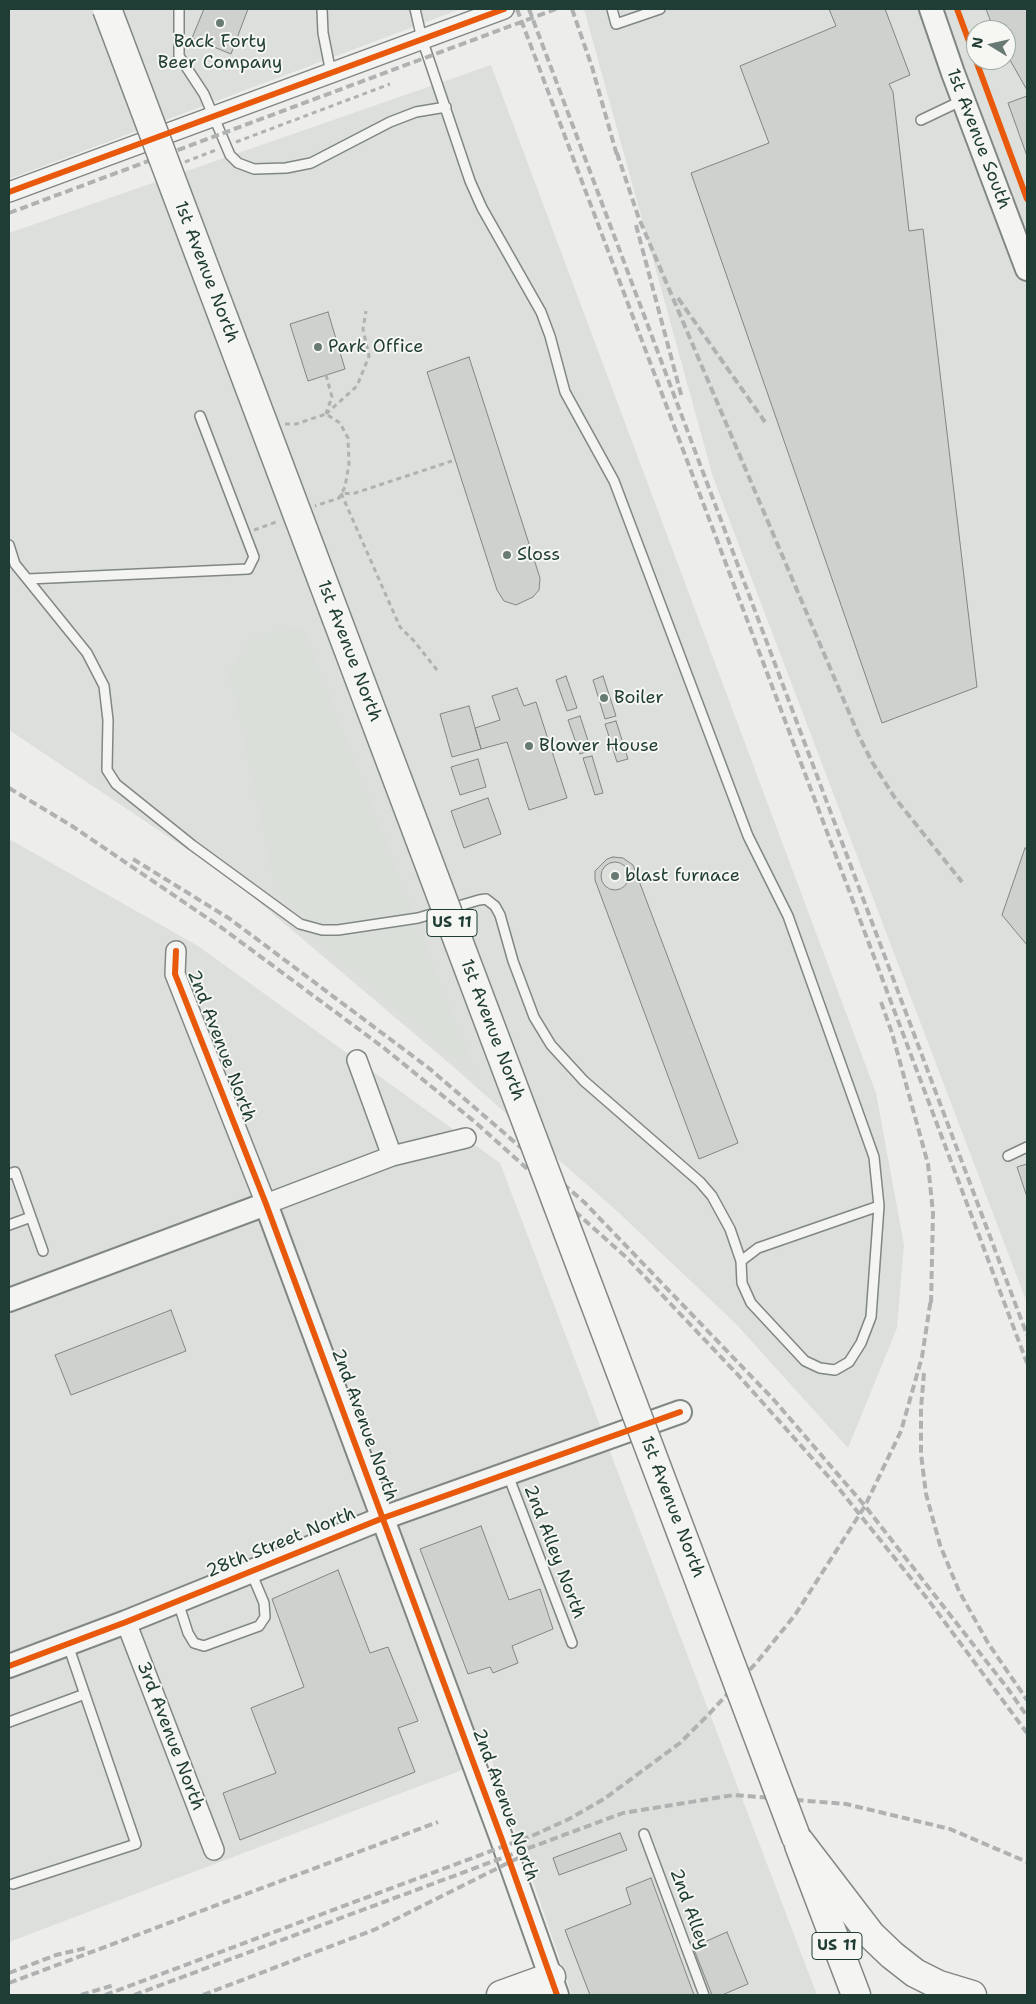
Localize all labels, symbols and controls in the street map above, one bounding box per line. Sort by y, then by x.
marker: Back Forty Beer Company [214,17,226,29]
north arrow [966,20,1016,70]
place label: Back Forty Beer Company [158,31,282,74]
text: N [967,36,987,50]
street label: 1st Avenue South [941,66,1015,212]
street label: 1st Avenue North [169,198,243,346]
place label: Park Office [328,336,423,358]
marker: Park Office [312,341,324,353]
place label: Sloss [517,544,560,566]
marker: Sloss [501,549,513,561]
street label: 1st Avenue North [312,577,386,725]
place label: Boiler [614,687,664,709]
marker: Boiler [598,692,610,704]
place label: Blower House [539,735,659,757]
marker: Blower House [523,740,535,752]
place label: blast furnace [625,865,740,887]
marker: blast furnace [609,870,621,882]
road number: US 11 [427,910,477,936]
street label: 1st Avenue North [455,956,529,1104]
street label: 2nd Avenue North [182,967,260,1125]
street label: 2nd Avenue North [326,1346,402,1504]
street label: 1st Avenue North [635,1433,709,1581]
street label: 2nd Alley North [519,1482,589,1622]
street label: 28th Street North [203,1503,359,1583]
street label: 3rd Avenue North [132,1658,208,1814]
street label: 2nd Avenue North [467,1726,543,1884]
street label: 2nd Alley [664,1866,714,1952]
road number: US 11 [812,1932,862,1960]

